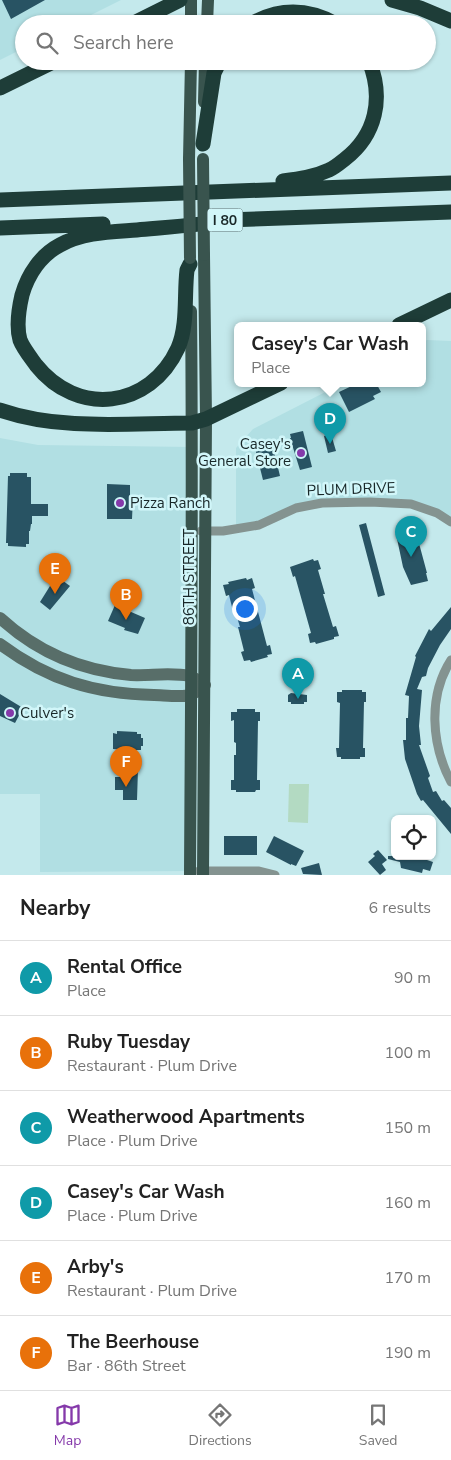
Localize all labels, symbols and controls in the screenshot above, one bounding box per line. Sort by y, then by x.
search box [15,15,436,70]
icon: search [33,29,61,57]
text: Search here [73,30,174,56]
road number: I 80 [208,208,242,232]
popup [234,322,426,387]
text: Casey's Car Wash [251,331,409,357]
text: Place [251,357,290,379]
pin: D [314,403,346,444]
place label: Casey's General Store [198,434,291,471]
marker: Casey's General Store [295,447,307,459]
street label: PLUM DRIVE [306,477,396,501]
place label: Pizza Ranch [130,493,211,513]
marker: Pizza Ranch [114,497,126,509]
pin: C [395,516,427,557]
street label: 86TH STREET [179,529,199,625]
pin: E [39,553,71,594]
pin: B [110,579,142,620]
your location [232,596,258,622]
pin: A [282,658,314,699]
place label: Culver's [20,703,74,723]
marker: Culver's [4,707,16,719]
pin: F [110,746,142,787]
map controls [391,815,436,860]
button: locate [391,815,436,860]
text: Nearby [20,894,90,922]
text: 6 results [369,897,431,919]
text: Rental Office [67,954,182,980]
text: A [30,967,42,989]
text: 90 m [394,967,431,989]
text: Place [67,980,106,1002]
text: Ruby Tuesday [67,1029,190,1055]
text: B [30,1042,42,1064]
text: 100 m [384,1042,431,1064]
text: Restaurant · Plum Drive [67,1055,237,1077]
text: Weatherwood Apartments [67,1104,305,1130]
text: C [31,1117,41,1139]
text: 150 m [384,1117,431,1139]
text: Place · Plum Drive [67,1130,198,1152]
text: Casey's Car Wash [67,1179,225,1205]
text: D [30,1192,42,1214]
text: 160 m [384,1192,431,1214]
text: Place · Plum Drive [67,1205,198,1227]
text: Arby's [67,1254,124,1280]
text: E [31,1267,41,1289]
text: 170 m [384,1267,431,1289]
text: Restaurant · Plum Drive [67,1280,237,1302]
text: The Beerhouse [67,1329,199,1355]
text: F [32,1342,41,1364]
text: 190 m [384,1342,431,1364]
text: Bar · 86th Street [67,1355,186,1377]
tab: Map [54,1401,82,1450]
tab: Directions [189,1401,252,1450]
tab: Saved [359,1401,397,1450]

